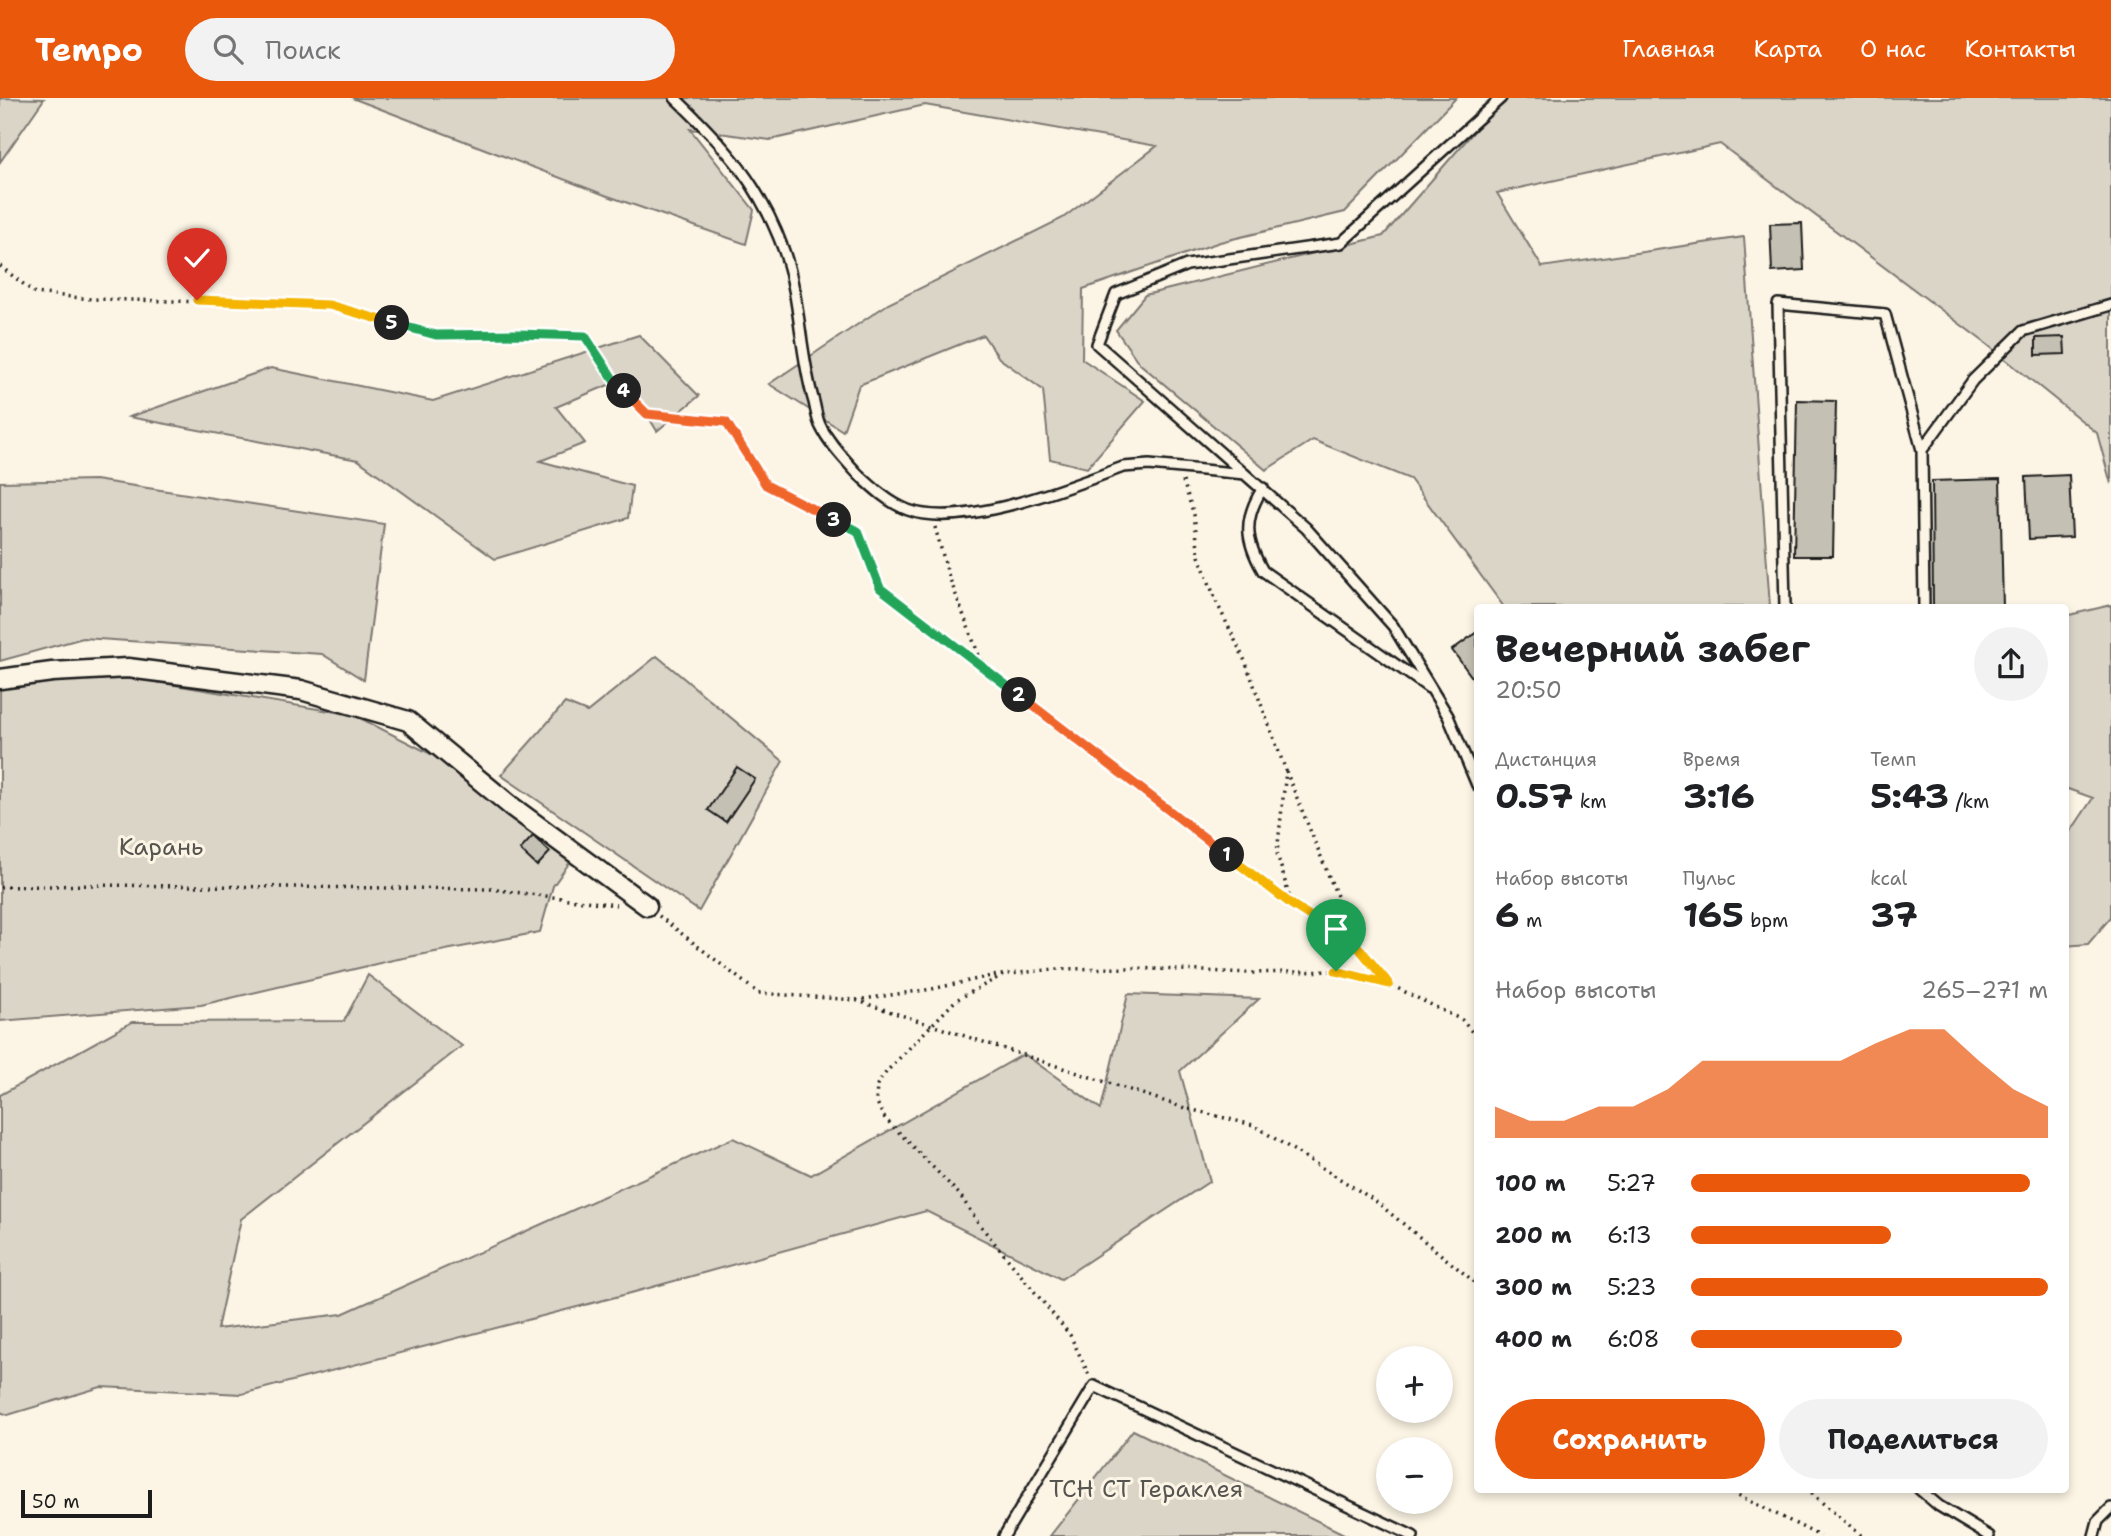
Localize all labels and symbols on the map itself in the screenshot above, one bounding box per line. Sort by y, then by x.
pin [167,228,227,300]
pin: 5 [374,306,410,341]
pin: 4 [606,374,642,408]
pin: 3 [816,502,852,538]
pin: 2 [1002,678,1036,712]
park label: Карань [119,831,203,863]
pin: 1 [1210,838,1244,872]
pin [1306,899,1366,971]
park label: ТСН СТ Гераклея [1049,1473,1243,1505]
scale bar [21,1487,152,1519]

